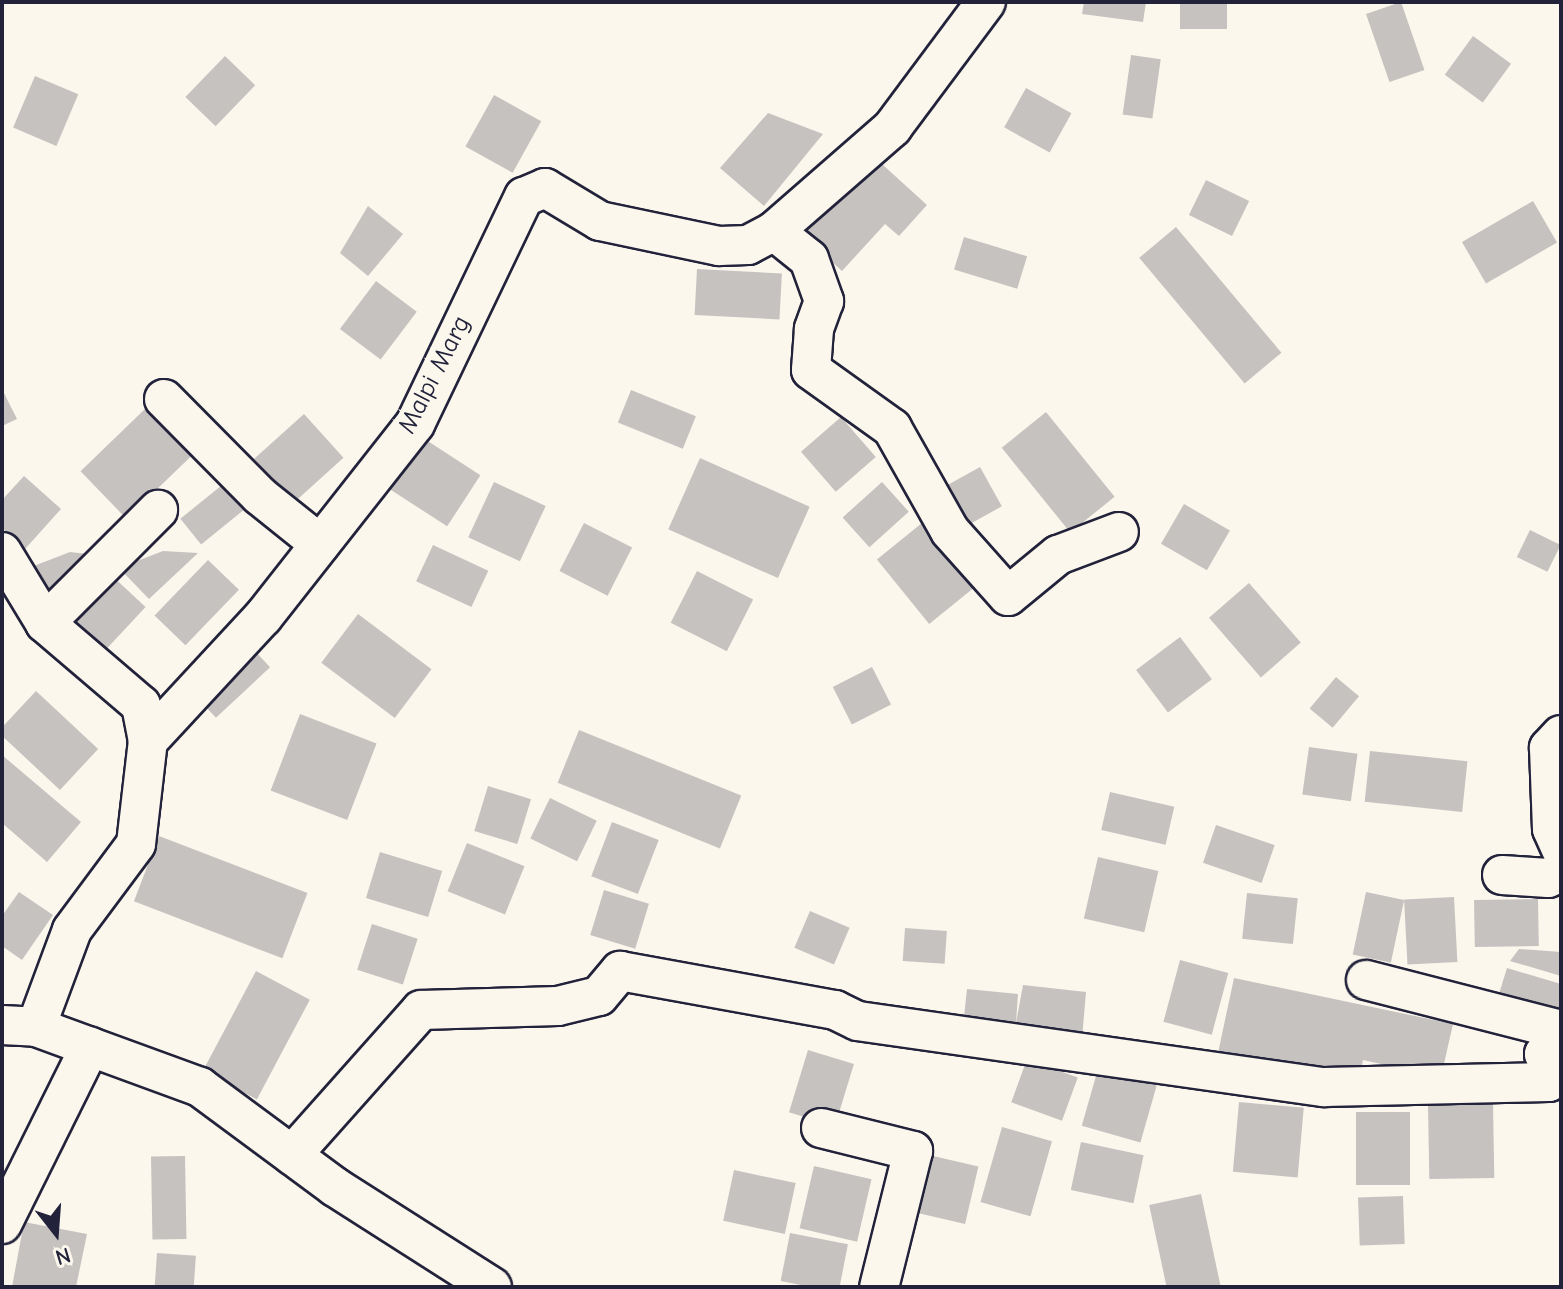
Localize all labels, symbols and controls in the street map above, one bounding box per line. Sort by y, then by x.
street label: Malpi Marg [392,311,478,439]
north arrow [16,1193,96,1273]
text: N [52,1241,74,1270]

